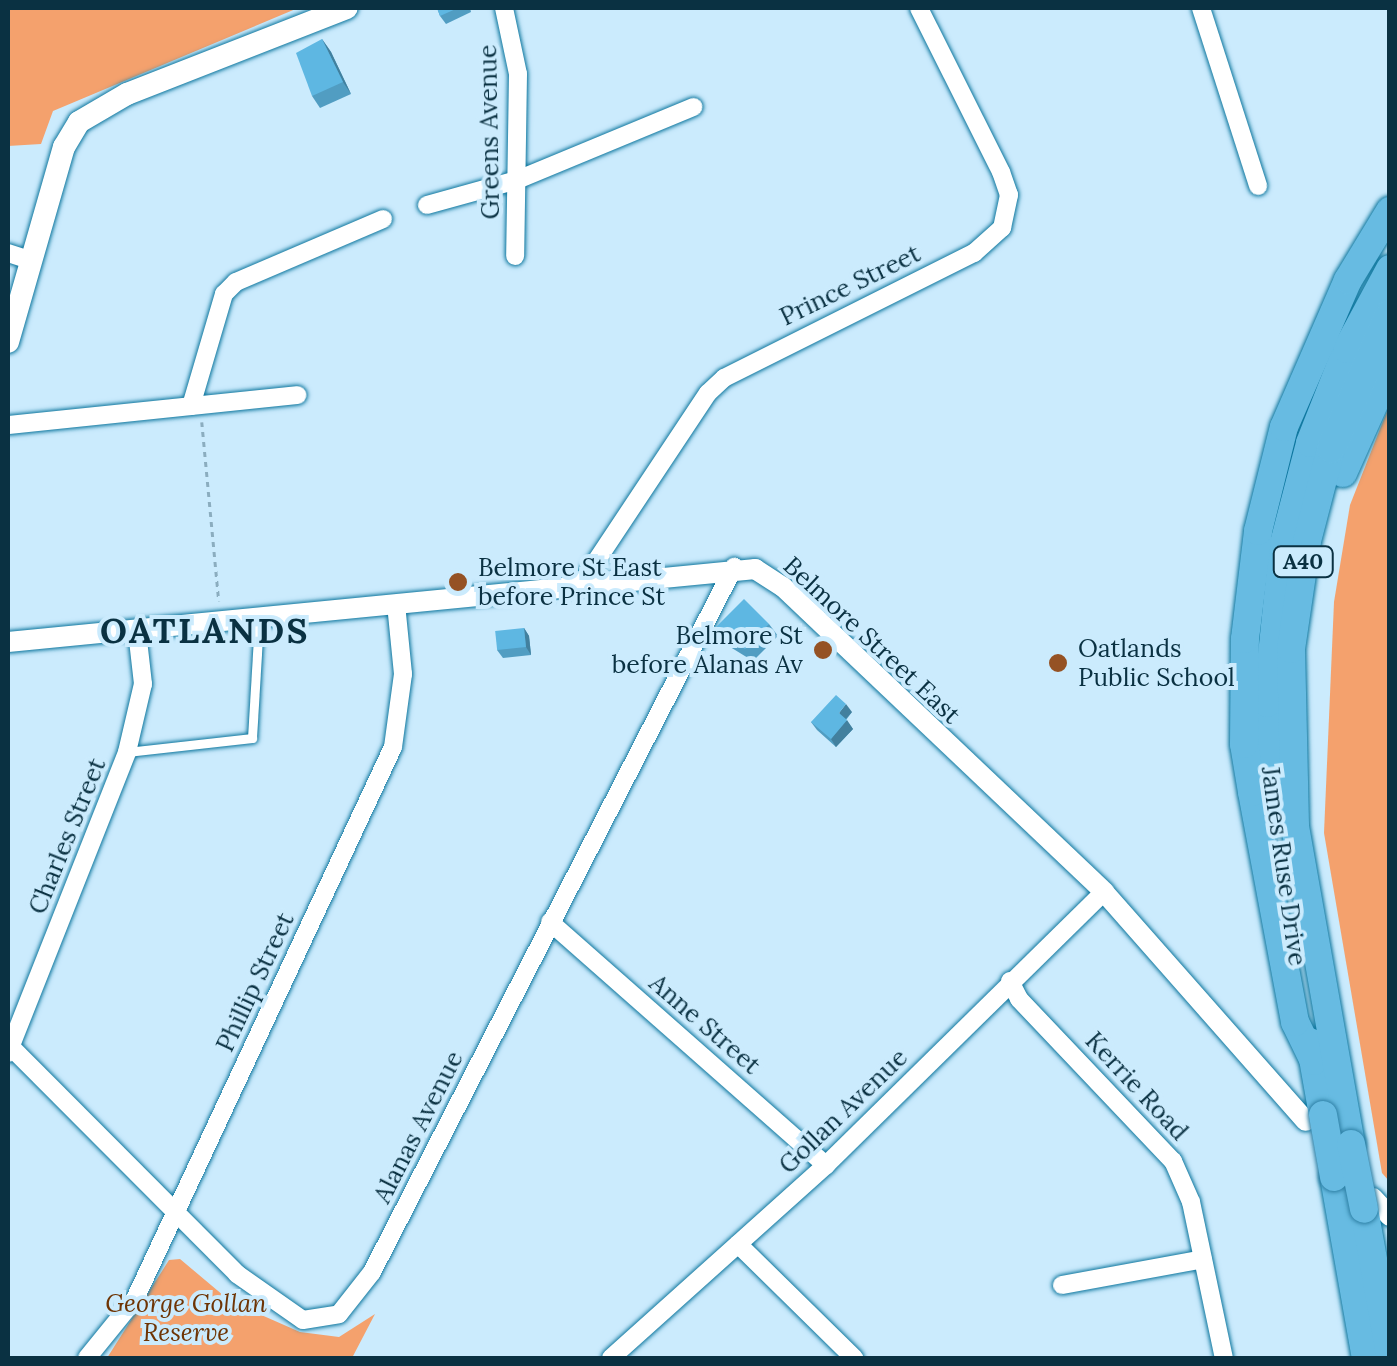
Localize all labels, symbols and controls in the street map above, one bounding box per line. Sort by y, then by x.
street label: Greens Avenue [472,44,506,220]
street label: Prince Street [775,238,925,332]
road number: A40 [1270,545,1336,579]
street label: Belmore Street East [777,550,967,730]
place label: Belmore St East before Prince St [478,553,665,612]
marker: Belmore St East before Prince St [447,571,469,593]
district label: OATLANDS [100,610,310,652]
place label: Belmore St before Alanas Av [612,621,803,680]
place label: Oatlands Public School [1078,634,1235,693]
marker: Belmore St before Alanas Av [812,639,834,661]
marker: Oatlands Public School [1047,652,1069,674]
street label: Charles Street [22,754,112,918]
street label: James Ruse Drive [1255,765,1313,967]
street label: Phillip Street [210,908,300,1056]
street label: Anne Street [643,968,767,1080]
street label: Kerrie Road [1079,1026,1195,1146]
street label: Gollan Avenue [773,1042,913,1180]
street label: Alanas Avenue [367,1046,469,1208]
park label: George Gollan Reserve [105,1289,267,1348]

